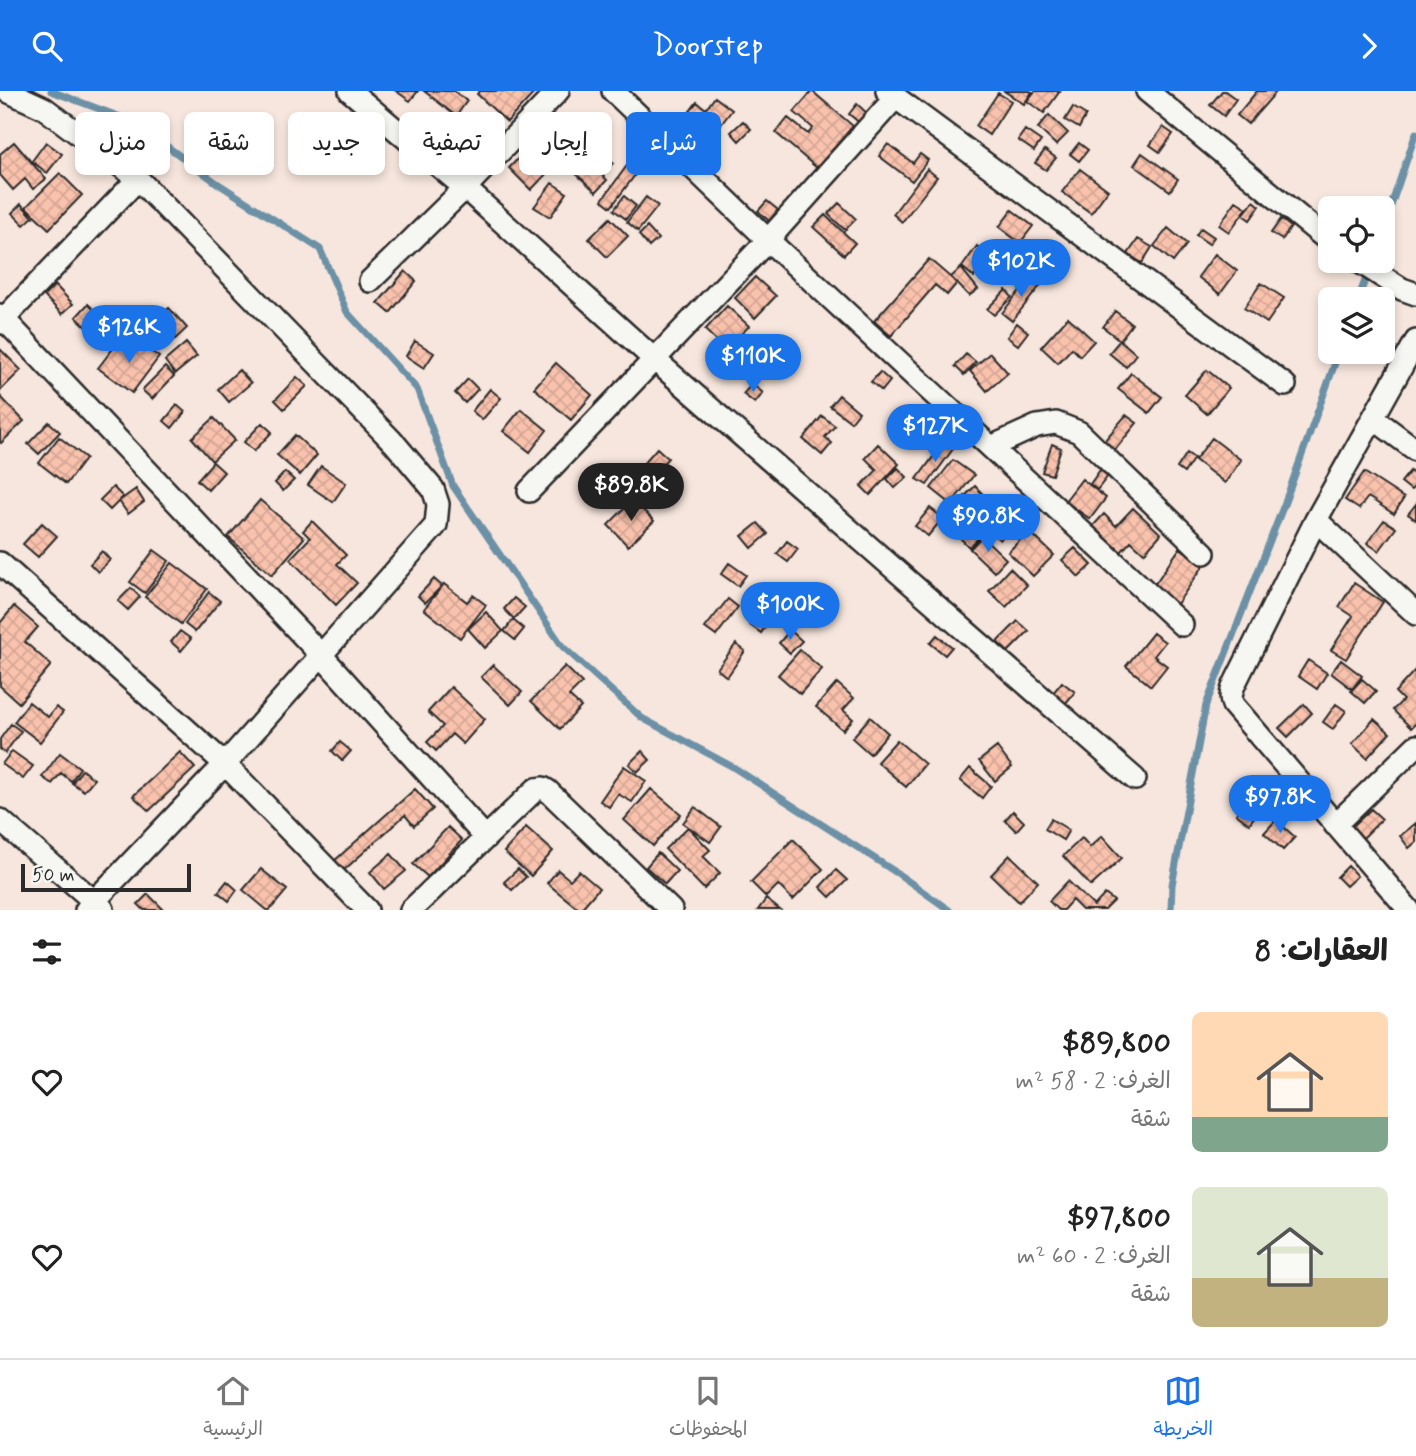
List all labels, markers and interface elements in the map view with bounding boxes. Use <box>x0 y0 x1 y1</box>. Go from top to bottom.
text: Doorstep <box>652 25 764 67</box>
icon: search <box>28 27 66 65</box>
icon: forward <box>1350 27 1388 65</box>
chip: منزل <box>75 112 170 175</box>
chip: شقة <box>184 112 274 175</box>
chip: جديد <box>288 112 385 175</box>
chip: تصفية <box>399 112 505 175</box>
chip: إيجار <box>519 112 612 175</box>
chip: شراء <box>626 112 721 175</box>
map controls <box>1318 196 1395 364</box>
button: locate <box>1318 196 1395 273</box>
pin: $102K <box>972 239 1070 299</box>
text: $102K <box>988 247 1054 277</box>
button: layers <box>1318 287 1395 364</box>
pin: $126K <box>80 306 178 365</box>
text: $126K <box>97 313 161 343</box>
pin: $110K <box>704 335 802 394</box>
text: $110K <box>721 342 785 372</box>
pin: $127K <box>886 405 984 464</box>
text: $127K <box>902 412 968 442</box>
pin: $89.8K <box>574 463 688 523</box>
text: $89.8K <box>594 471 668 501</box>
pin: $90.8K <box>931 495 1045 554</box>
text: $90.8K <box>952 502 1024 532</box>
pin: $100K <box>741 582 839 642</box>
text: $100K <box>756 590 824 620</box>
pin: $97.8K <box>1223 775 1337 835</box>
text: $97.8K <box>1245 783 1315 813</box>
scale bar <box>21 861 191 893</box>
text: 50 m <box>32 863 75 888</box>
text: العقارات: 8 <box>1254 932 1388 971</box>
icon: filters <box>28 933 66 971</box>
text: $89,800 <box>1062 1024 1171 1063</box>
icon: home <box>1248 1040 1332 1124</box>
icon: heart <box>28 1063 66 1101</box>
text: الغرف: 2 · 58 m² <box>1016 1067 1171 1097</box>
text: شقة <box>1131 1105 1171 1135</box>
text: $97,800 <box>1067 1199 1171 1238</box>
icon: home <box>1248 1215 1332 1299</box>
icon: heart <box>28 1238 66 1276</box>
text: الغرف: 2 · 60 m² <box>1017 1242 1171 1272</box>
text: شقة <box>1131 1280 1171 1310</box>
tab: الرئيسية <box>203 1372 263 1445</box>
tab: المحفوظات <box>669 1372 747 1445</box>
tab: الخريطة <box>1154 1372 1213 1445</box>

